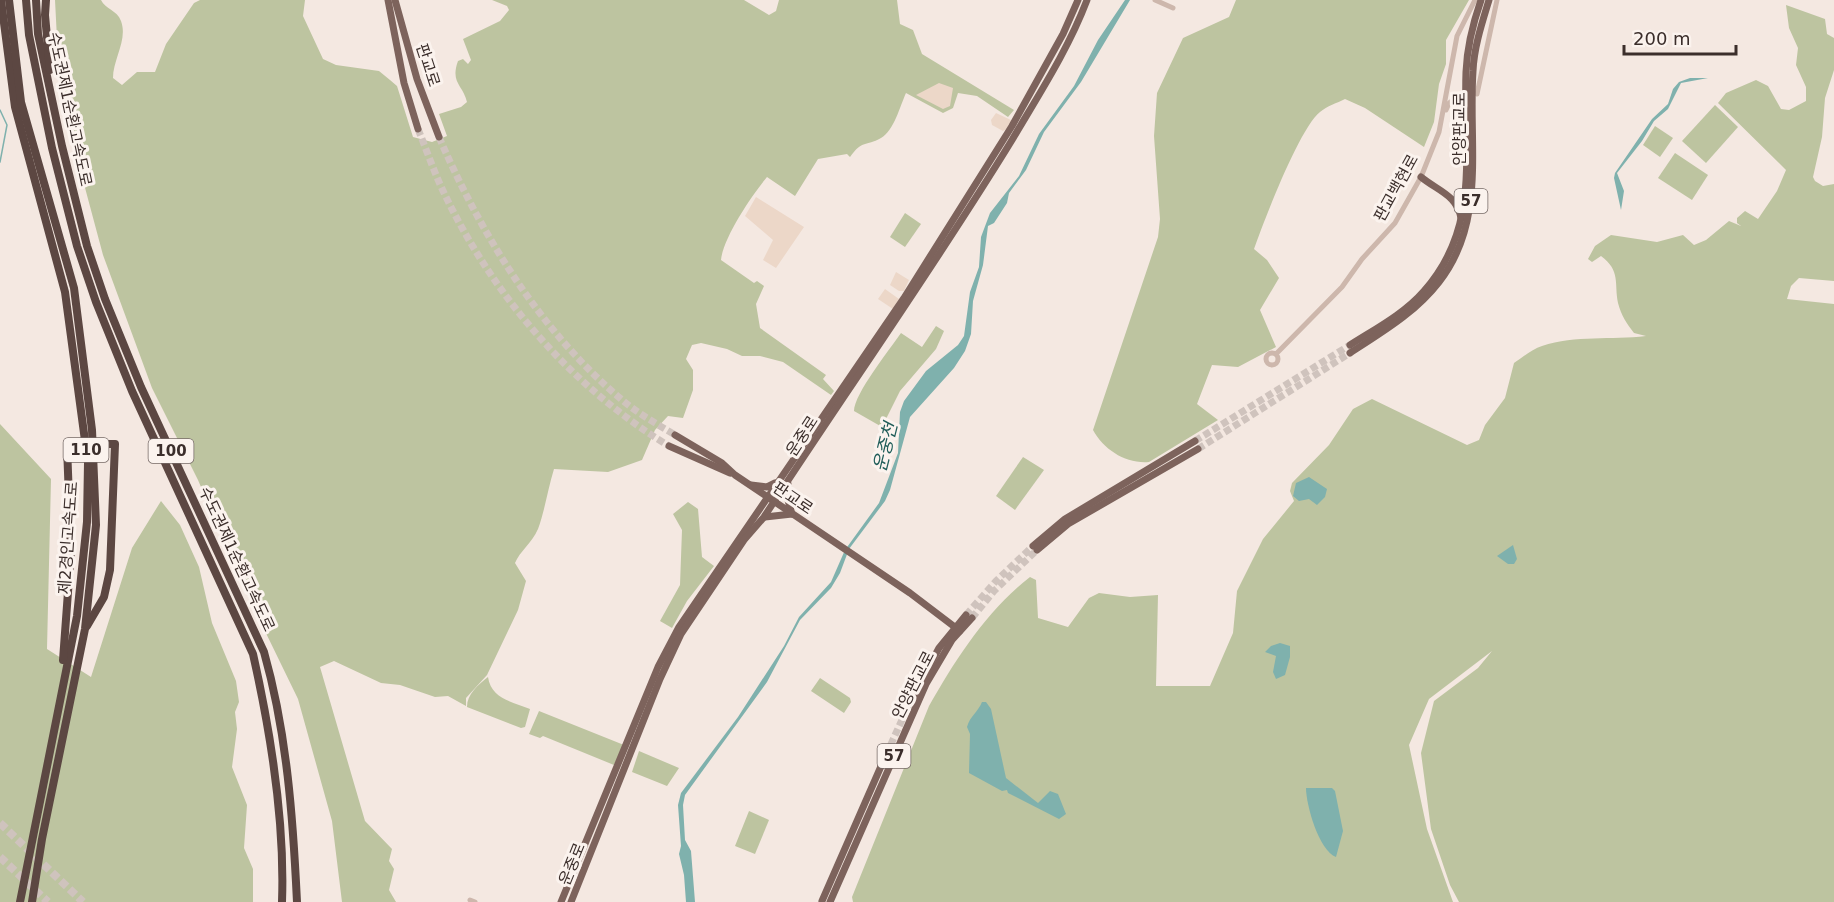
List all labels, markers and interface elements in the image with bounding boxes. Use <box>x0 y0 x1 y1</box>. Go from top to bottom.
scale bar <box>1624 18 1736 56</box>
text: 200 m <box>1633 28 1691 49</box>
street label: 수도권제1순환고속도로 <box>44 30 96 188</box>
street label: 판교로 <box>412 41 444 89</box>
street label: 안양판교로 <box>1450 92 1469 166</box>
street label: 판교백현로 <box>1370 151 1422 225</box>
road number: 57 <box>1454 189 1488 213</box>
street label: 운중로 <box>782 412 822 460</box>
water label: 운중천 <box>869 418 902 474</box>
road number: 110 <box>64 438 109 462</box>
road number: 100 <box>148 439 194 463</box>
street label: 판교로 <box>769 478 817 518</box>
street label: 제2경인고속도로 <box>55 481 81 595</box>
street label: 수도권제1순환고속도로 <box>195 484 279 635</box>
street label: 안양판교로 <box>888 648 938 722</box>
road number: 57 <box>878 744 910 768</box>
street label: 운중로 <box>555 840 589 888</box>

